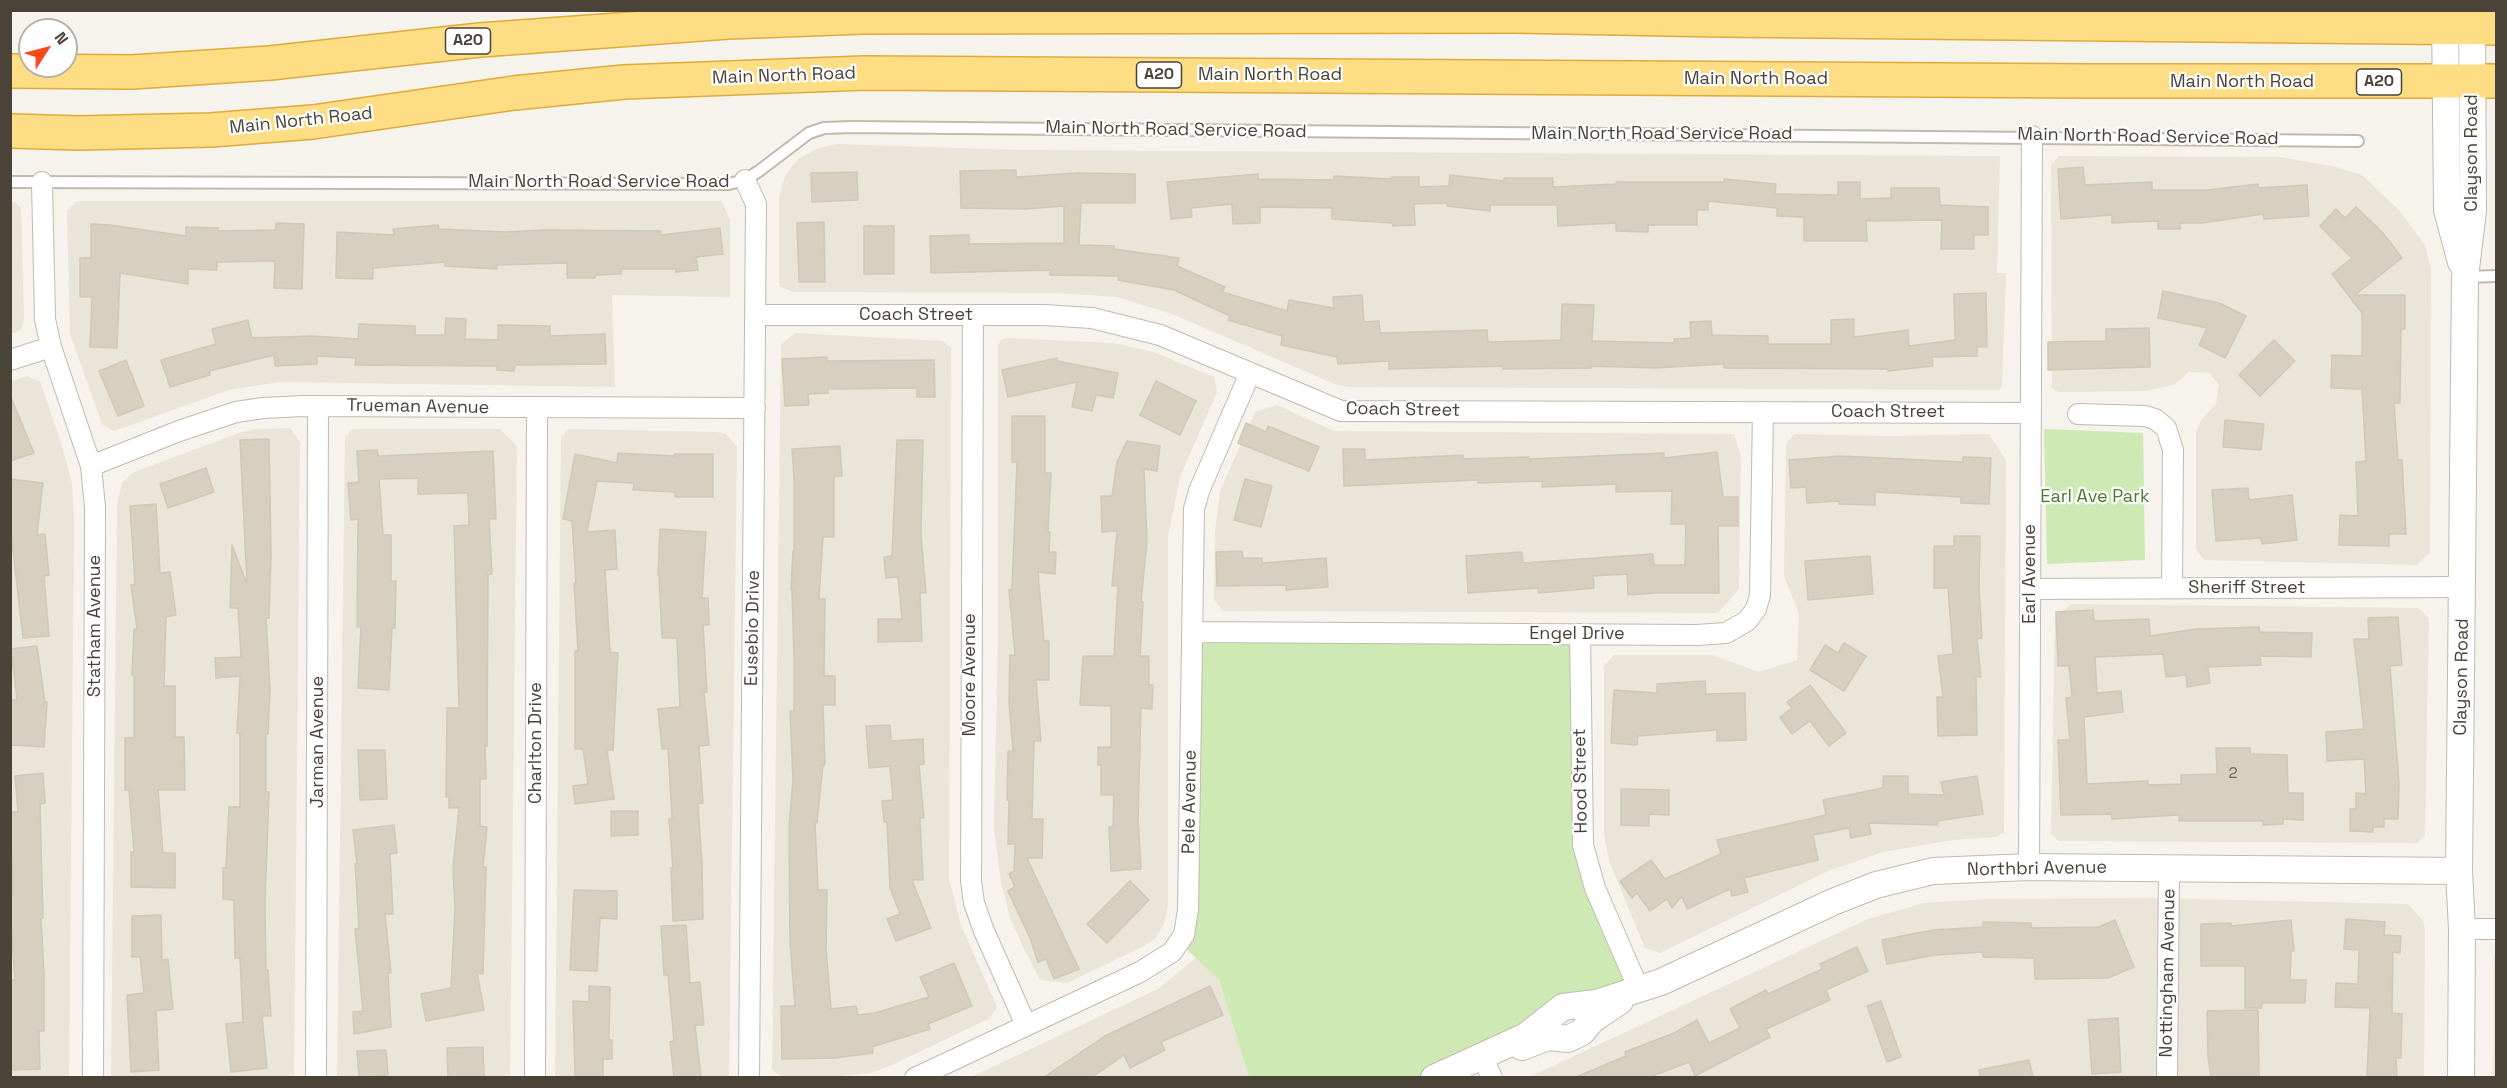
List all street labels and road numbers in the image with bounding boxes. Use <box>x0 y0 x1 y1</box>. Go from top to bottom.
road number: A20 <box>446 28 490 54</box>
road number: A20 <box>1136 62 1182 88</box>
street label: Main North Road <box>712 63 856 89</box>
street label: Main North Road <box>1198 64 1342 86</box>
street label: Main North Road <box>1684 68 1828 90</box>
road number: A20 <box>2356 69 2402 95</box>
street label: Main North Road <box>2170 71 2314 93</box>
street label: Clayson Road <box>2461 94 2483 212</box>
street label: Main North Road <box>228 103 374 139</box>
street label: Main North Road Service Road <box>1045 117 1307 143</box>
street label: Main North Road Service Road <box>1531 123 1793 145</box>
street label: Main North Road Service Road <box>2017 124 2279 150</box>
street label: Main North Road Service Road <box>468 171 730 193</box>
street label: Coach Street <box>859 304 973 326</box>
street label: Trueman Avenue <box>346 395 490 419</box>
street label: Coach Street <box>1346 398 1460 422</box>
street label: Coach Street <box>1831 401 1945 423</box>
street label: Earl Avenue <box>2019 524 2041 624</box>
street label: Statham Avenue <box>84 555 106 697</box>
street label: Eusebio Drive <box>741 570 765 686</box>
street label: Sheriff Street <box>2188 577 2306 599</box>
street label: Moore Avenue <box>959 613 981 737</box>
street label: Clayson Road <box>2450 618 2474 736</box>
street label: Engel Drive <box>1529 623 1625 645</box>
street label: Jarman Avenue <box>307 676 329 808</box>
street label: Charlton Drive <box>525 682 547 804</box>
street label: Hood Street <box>1569 728 1593 834</box>
street label: Pele Avenue <box>1178 750 1202 854</box>
street label: Northbri Avenue <box>1967 857 2107 881</box>
street label: Nottingham Avenue <box>2156 888 2180 1058</box>

